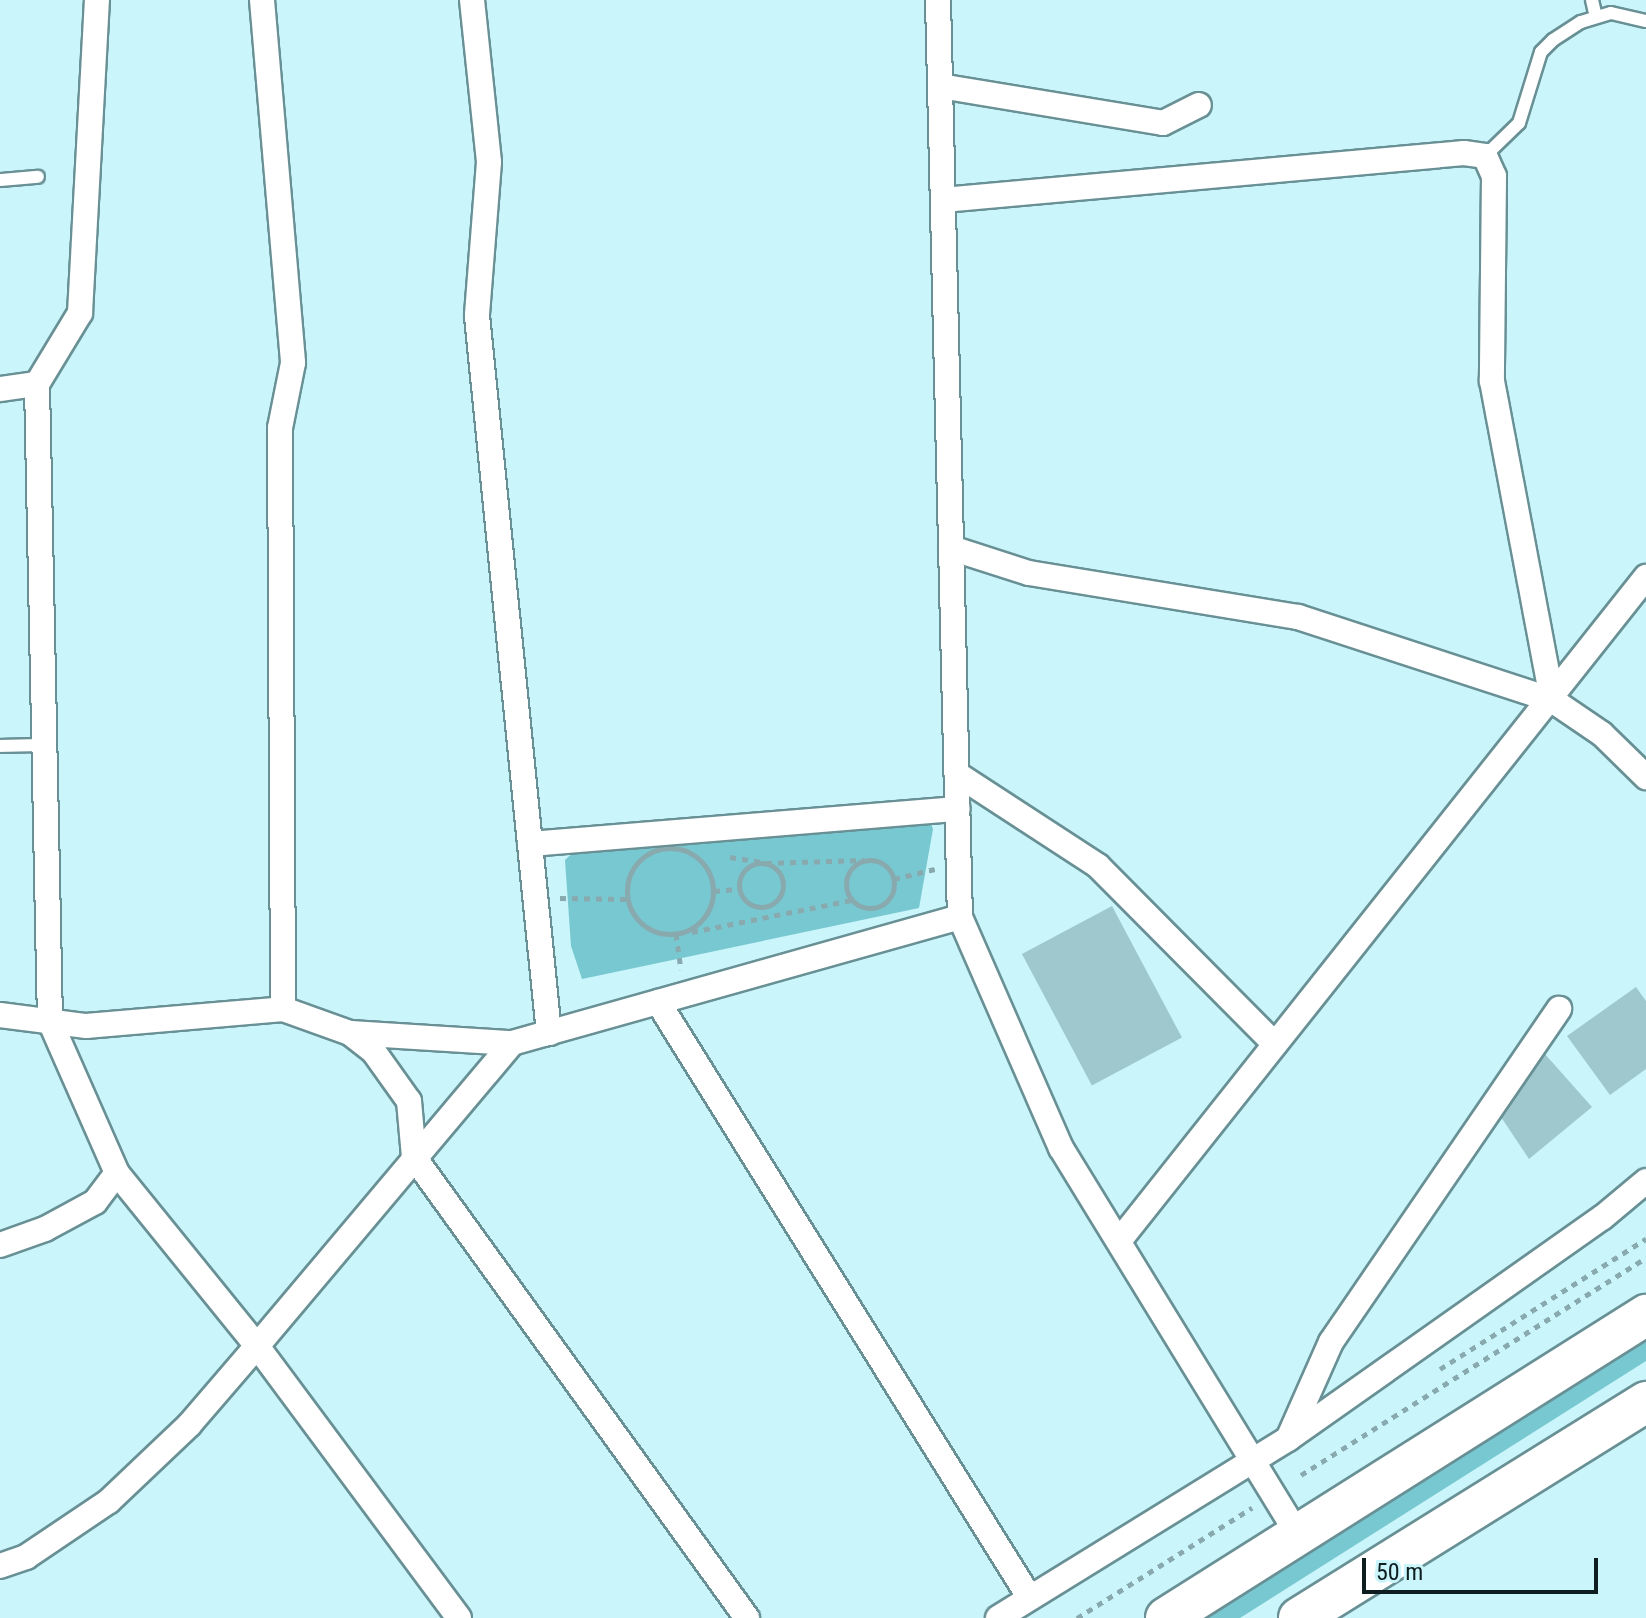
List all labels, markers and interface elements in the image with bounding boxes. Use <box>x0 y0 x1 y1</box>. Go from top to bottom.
scale bar <box>1366 1542 1602 1592</box>
text: 50 m <box>1376 1558 1423 1586</box>

